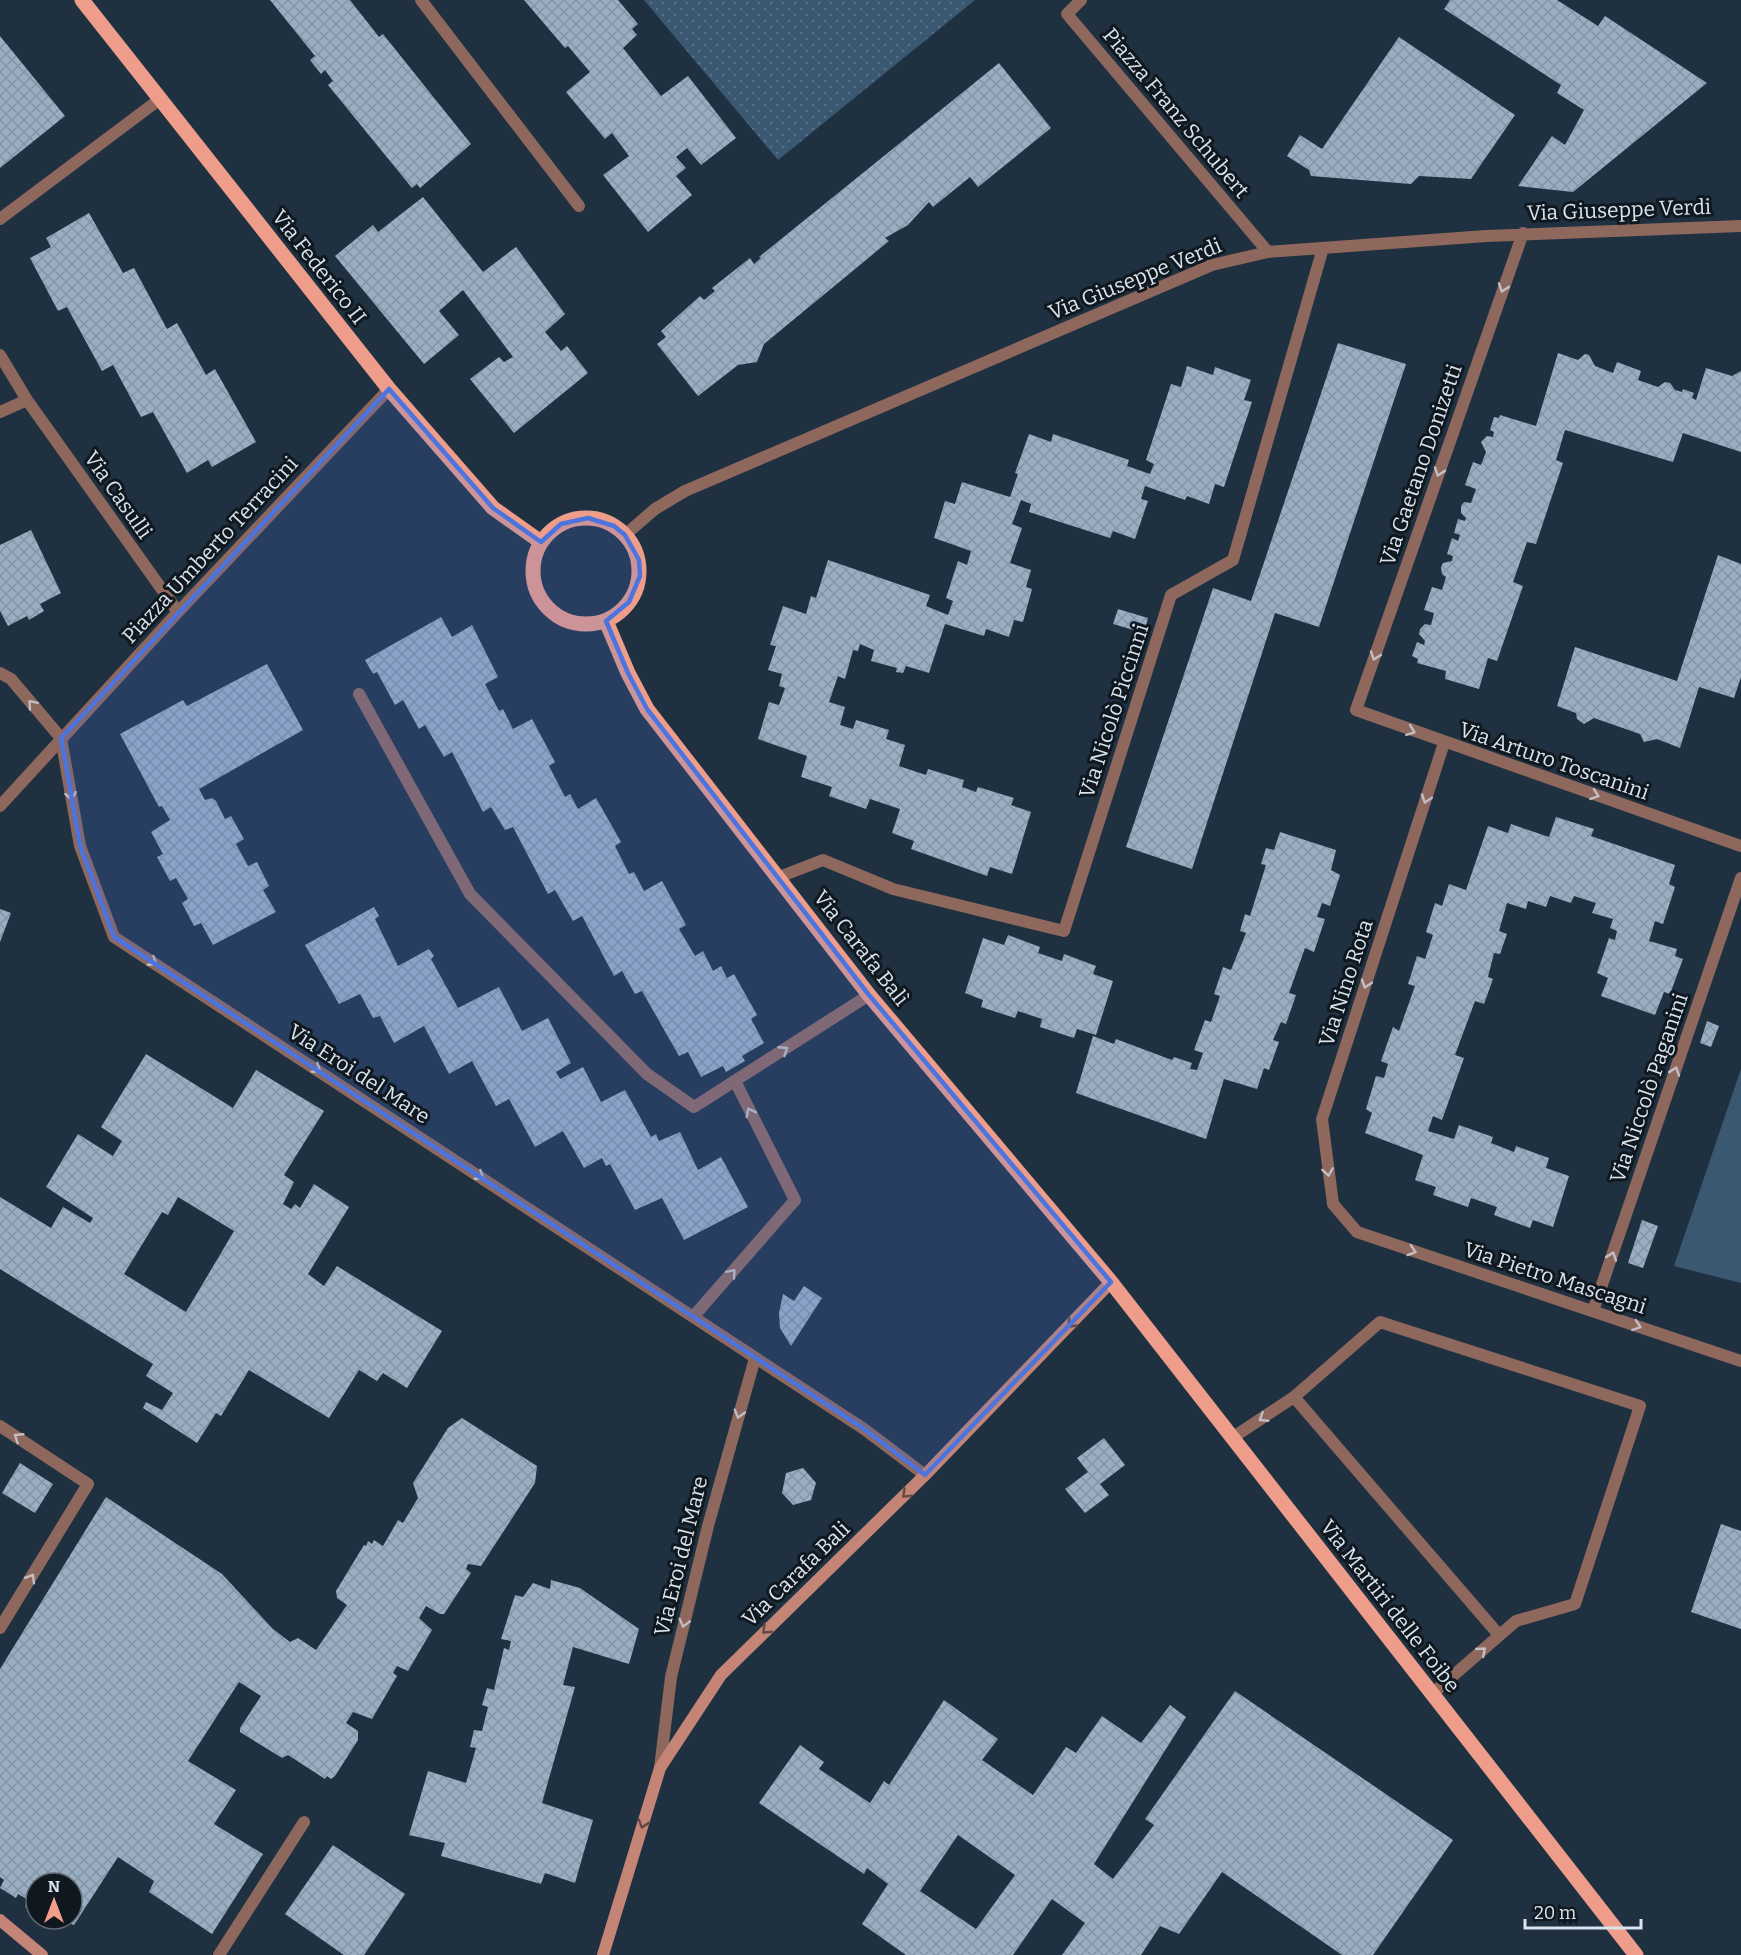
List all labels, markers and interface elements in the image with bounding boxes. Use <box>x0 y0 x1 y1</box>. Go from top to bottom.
street label: Piazza Franz Schubert <box>1097 23 1255 204</box>
street label: Via Giuseppe Verdi <box>1526 194 1712 226</box>
street label: Via Federico II <box>266 205 372 329</box>
street label: Via Giuseppe Verdi <box>1045 232 1225 326</box>
one-way arrow <box>1498 282 1511 293</box>
street label: Via Gaetano Donizetti <box>1374 361 1468 569</box>
street label: Via Casulli <box>78 446 158 544</box>
street label: Piazza Umberto Terracini <box>117 451 303 649</box>
one-way arrow <box>1433 467 1446 477</box>
street label: Via Nicolò Piccinni <box>1074 621 1154 801</box>
one-way arrow <box>1369 651 1382 661</box>
one-way arrow <box>28 700 39 711</box>
street label: Via Arturo Toscanini <box>1456 716 1652 806</box>
one-way arrow <box>1405 723 1415 736</box>
one-way arrow <box>1589 788 1599 801</box>
one-way arrow <box>64 790 77 800</box>
one-way arrow <box>1421 793 1434 804</box>
street label: Via Carafa Balì <box>808 885 914 1011</box>
street label: Via Nino Rota <box>1313 916 1379 1050</box>
one-way arrow <box>147 955 157 967</box>
one-way arrow <box>1361 978 1373 989</box>
street label: Via Niccolò Paganini <box>1604 990 1694 1186</box>
street label: Via Eroi del Mare <box>283 1019 435 1129</box>
one-way arrow <box>778 1045 788 1057</box>
one-way arrow <box>310 1062 321 1073</box>
one-way arrow <box>1668 1066 1680 1077</box>
one-way arrow <box>746 1107 757 1118</box>
one-way arrow <box>1321 1168 1333 1177</box>
one-way arrow <box>473 1169 484 1180</box>
street label: Via Pietro Mascagni <box>1460 1236 1650 1320</box>
one-way arrow <box>1406 1243 1417 1256</box>
one-way arrow <box>1605 1251 1617 1262</box>
one-way arrow <box>725 1269 736 1279</box>
one-way arrow <box>1067 1318 1078 1328</box>
one-way arrow <box>1631 1318 1642 1331</box>
one-way arrow <box>734 1408 746 1419</box>
one-way arrow <box>1259 1410 1269 1422</box>
one-way arrow <box>14 1433 24 1445</box>
street label: Via Eroi del Mare <box>649 1473 713 1639</box>
one-way arrow <box>902 1487 913 1498</box>
street label: Via Martiri delle Foibe <box>1314 1514 1466 1698</box>
street label: Via Carafa Bali <box>737 1516 855 1632</box>
one-way arrow <box>23 1574 35 1584</box>
one-way arrow <box>678 1618 691 1628</box>
one-way arrow <box>763 1623 774 1634</box>
one-way arrow <box>1475 1647 1486 1658</box>
one-way arrow <box>638 1818 650 1829</box>
north arrow <box>24 1871 84 1931</box>
text: N <box>48 1877 60 1896</box>
scale bar <box>1525 1892 1640 1930</box>
text: 20 m <box>1534 1902 1576 1924</box>

